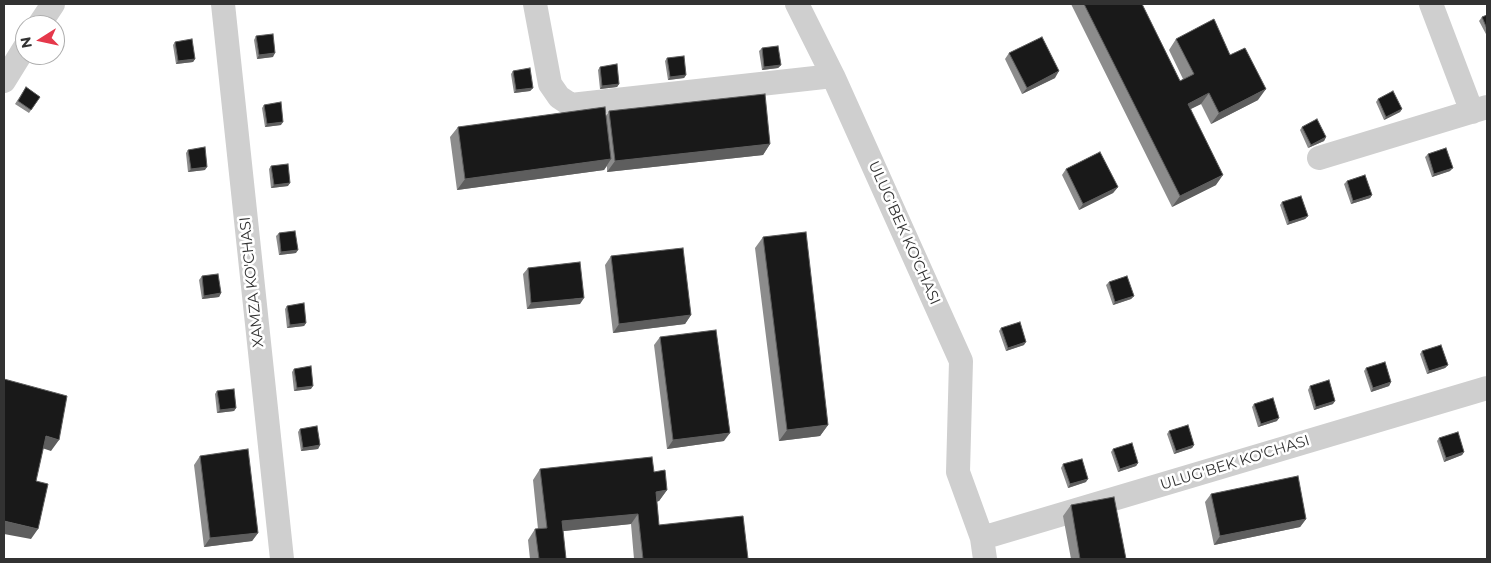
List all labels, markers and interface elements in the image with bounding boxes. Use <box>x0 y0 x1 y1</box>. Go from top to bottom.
north arrow <box>15 15 65 65</box>
text: N <box>16 35 36 50</box>
street label: ULUG'BEK KO'CHASI <box>864 158 944 308</box>
street label: XAMZA KO'CHASI <box>236 216 268 348</box>
street label: ULUG'BEK KO'CHASI <box>1158 432 1312 494</box>

